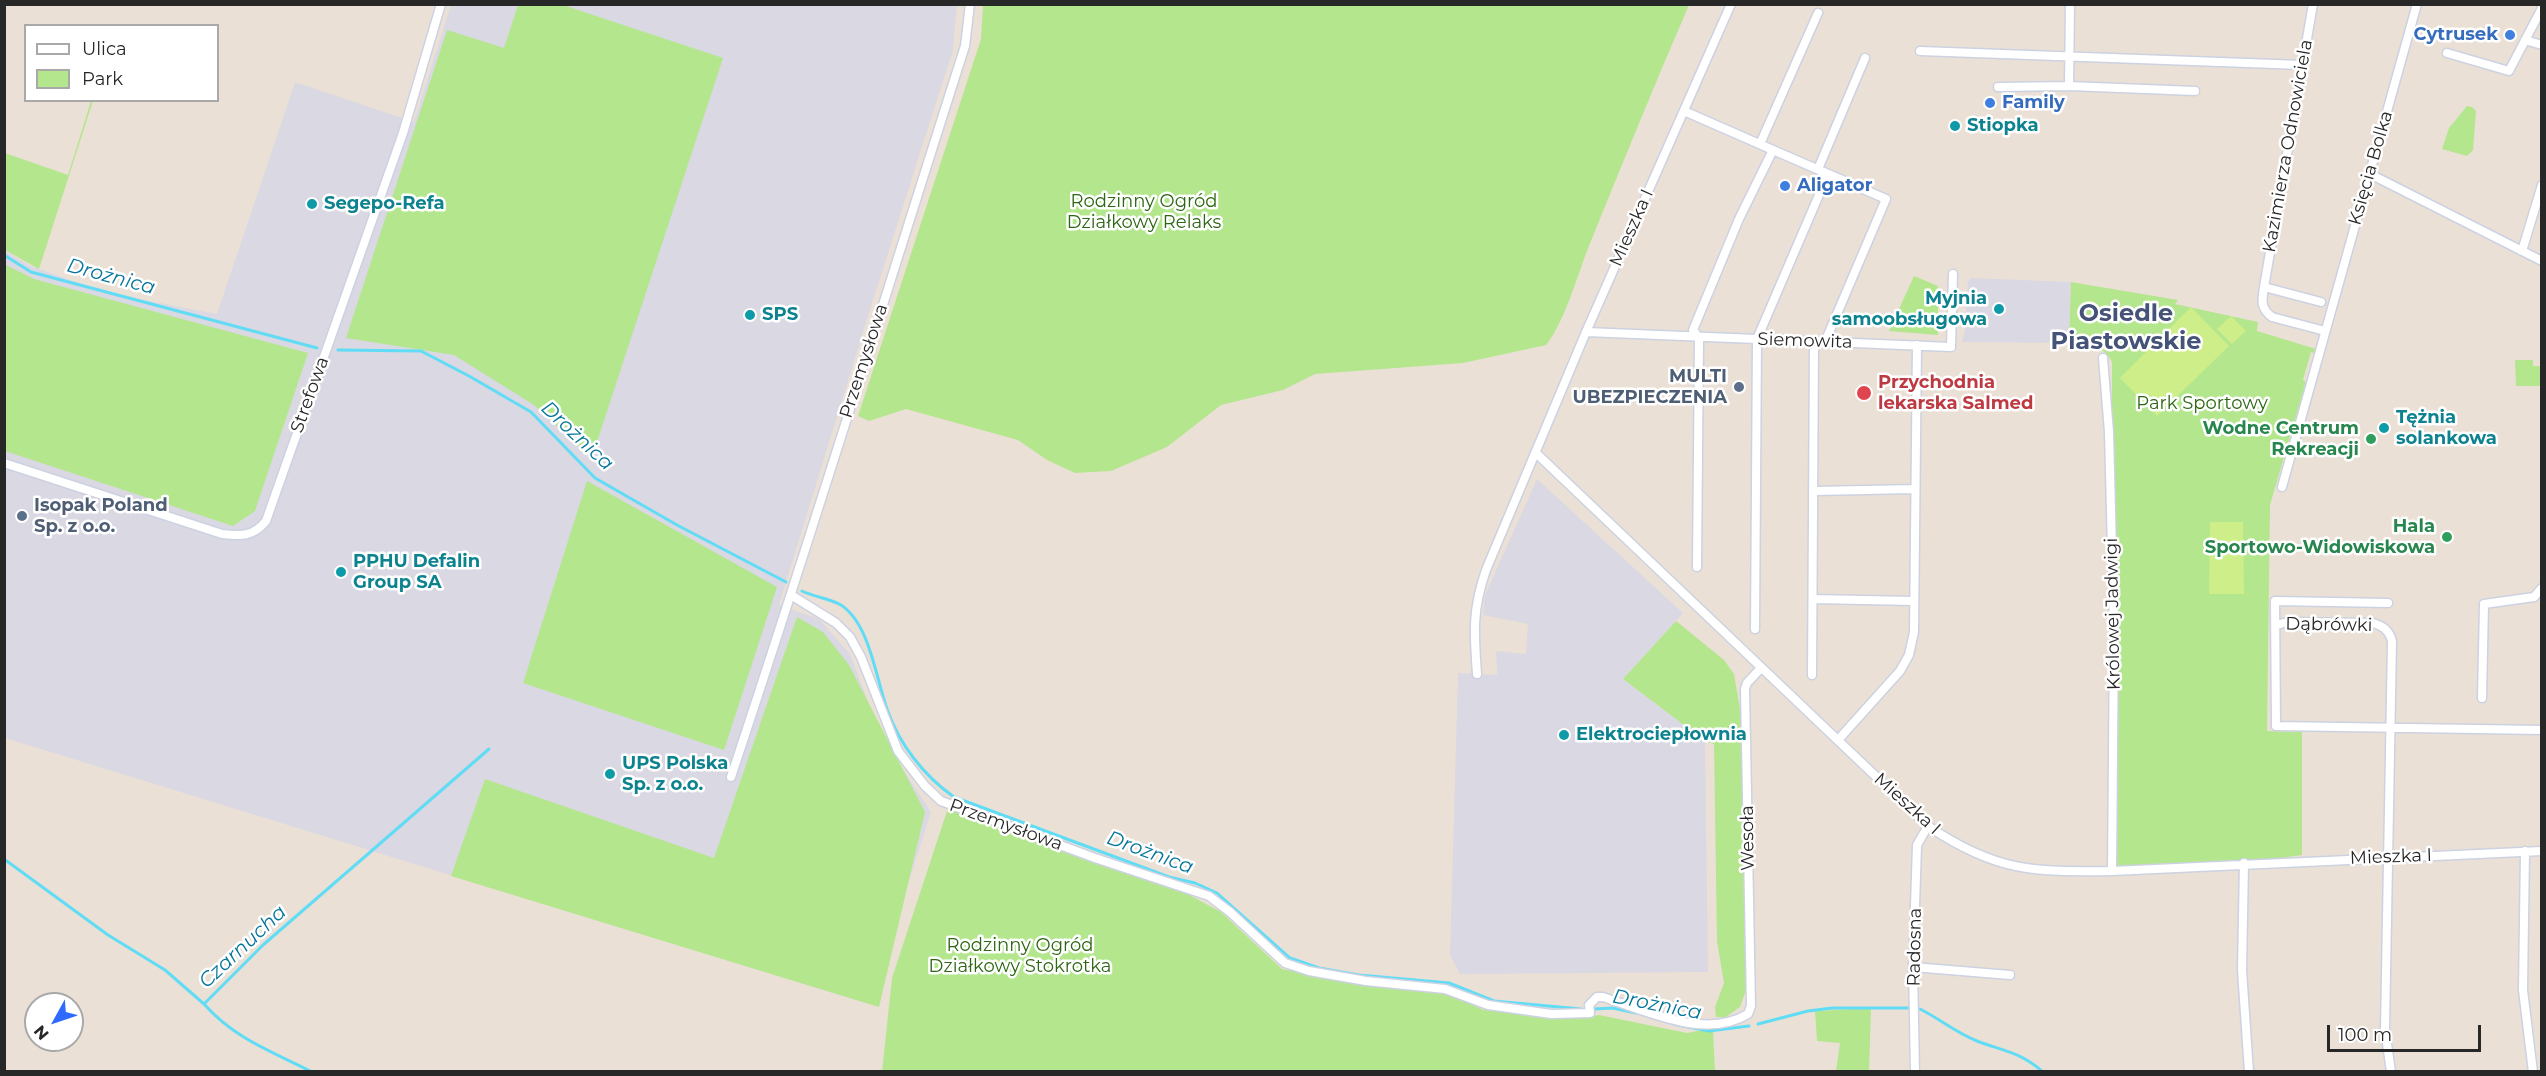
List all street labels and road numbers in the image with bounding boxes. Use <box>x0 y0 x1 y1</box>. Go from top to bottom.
street label: Kazimierza Odnowiciela <box>2259 38 2317 254</box>
street label: Księcia Bolka <box>2344 108 2398 228</box>
street label: Mieszka I <box>1605 186 1659 270</box>
street label: Przemysłowa <box>835 301 893 421</box>
street label: Siemowita <box>1757 329 1853 353</box>
street label: Strefowa <box>286 354 334 436</box>
street label: Królowej Jadwigi <box>2101 538 2125 690</box>
street label: Dąbrówki <box>2285 613 2373 637</box>
street label: Mieszka I <box>1869 768 1945 840</box>
street label: Przemysłowa <box>946 795 1066 855</box>
street label: Wesoła <box>1737 805 1759 871</box>
street label: Mieszka I <box>2350 845 2432 869</box>
street label: Radosna <box>1904 908 1926 986</box>

